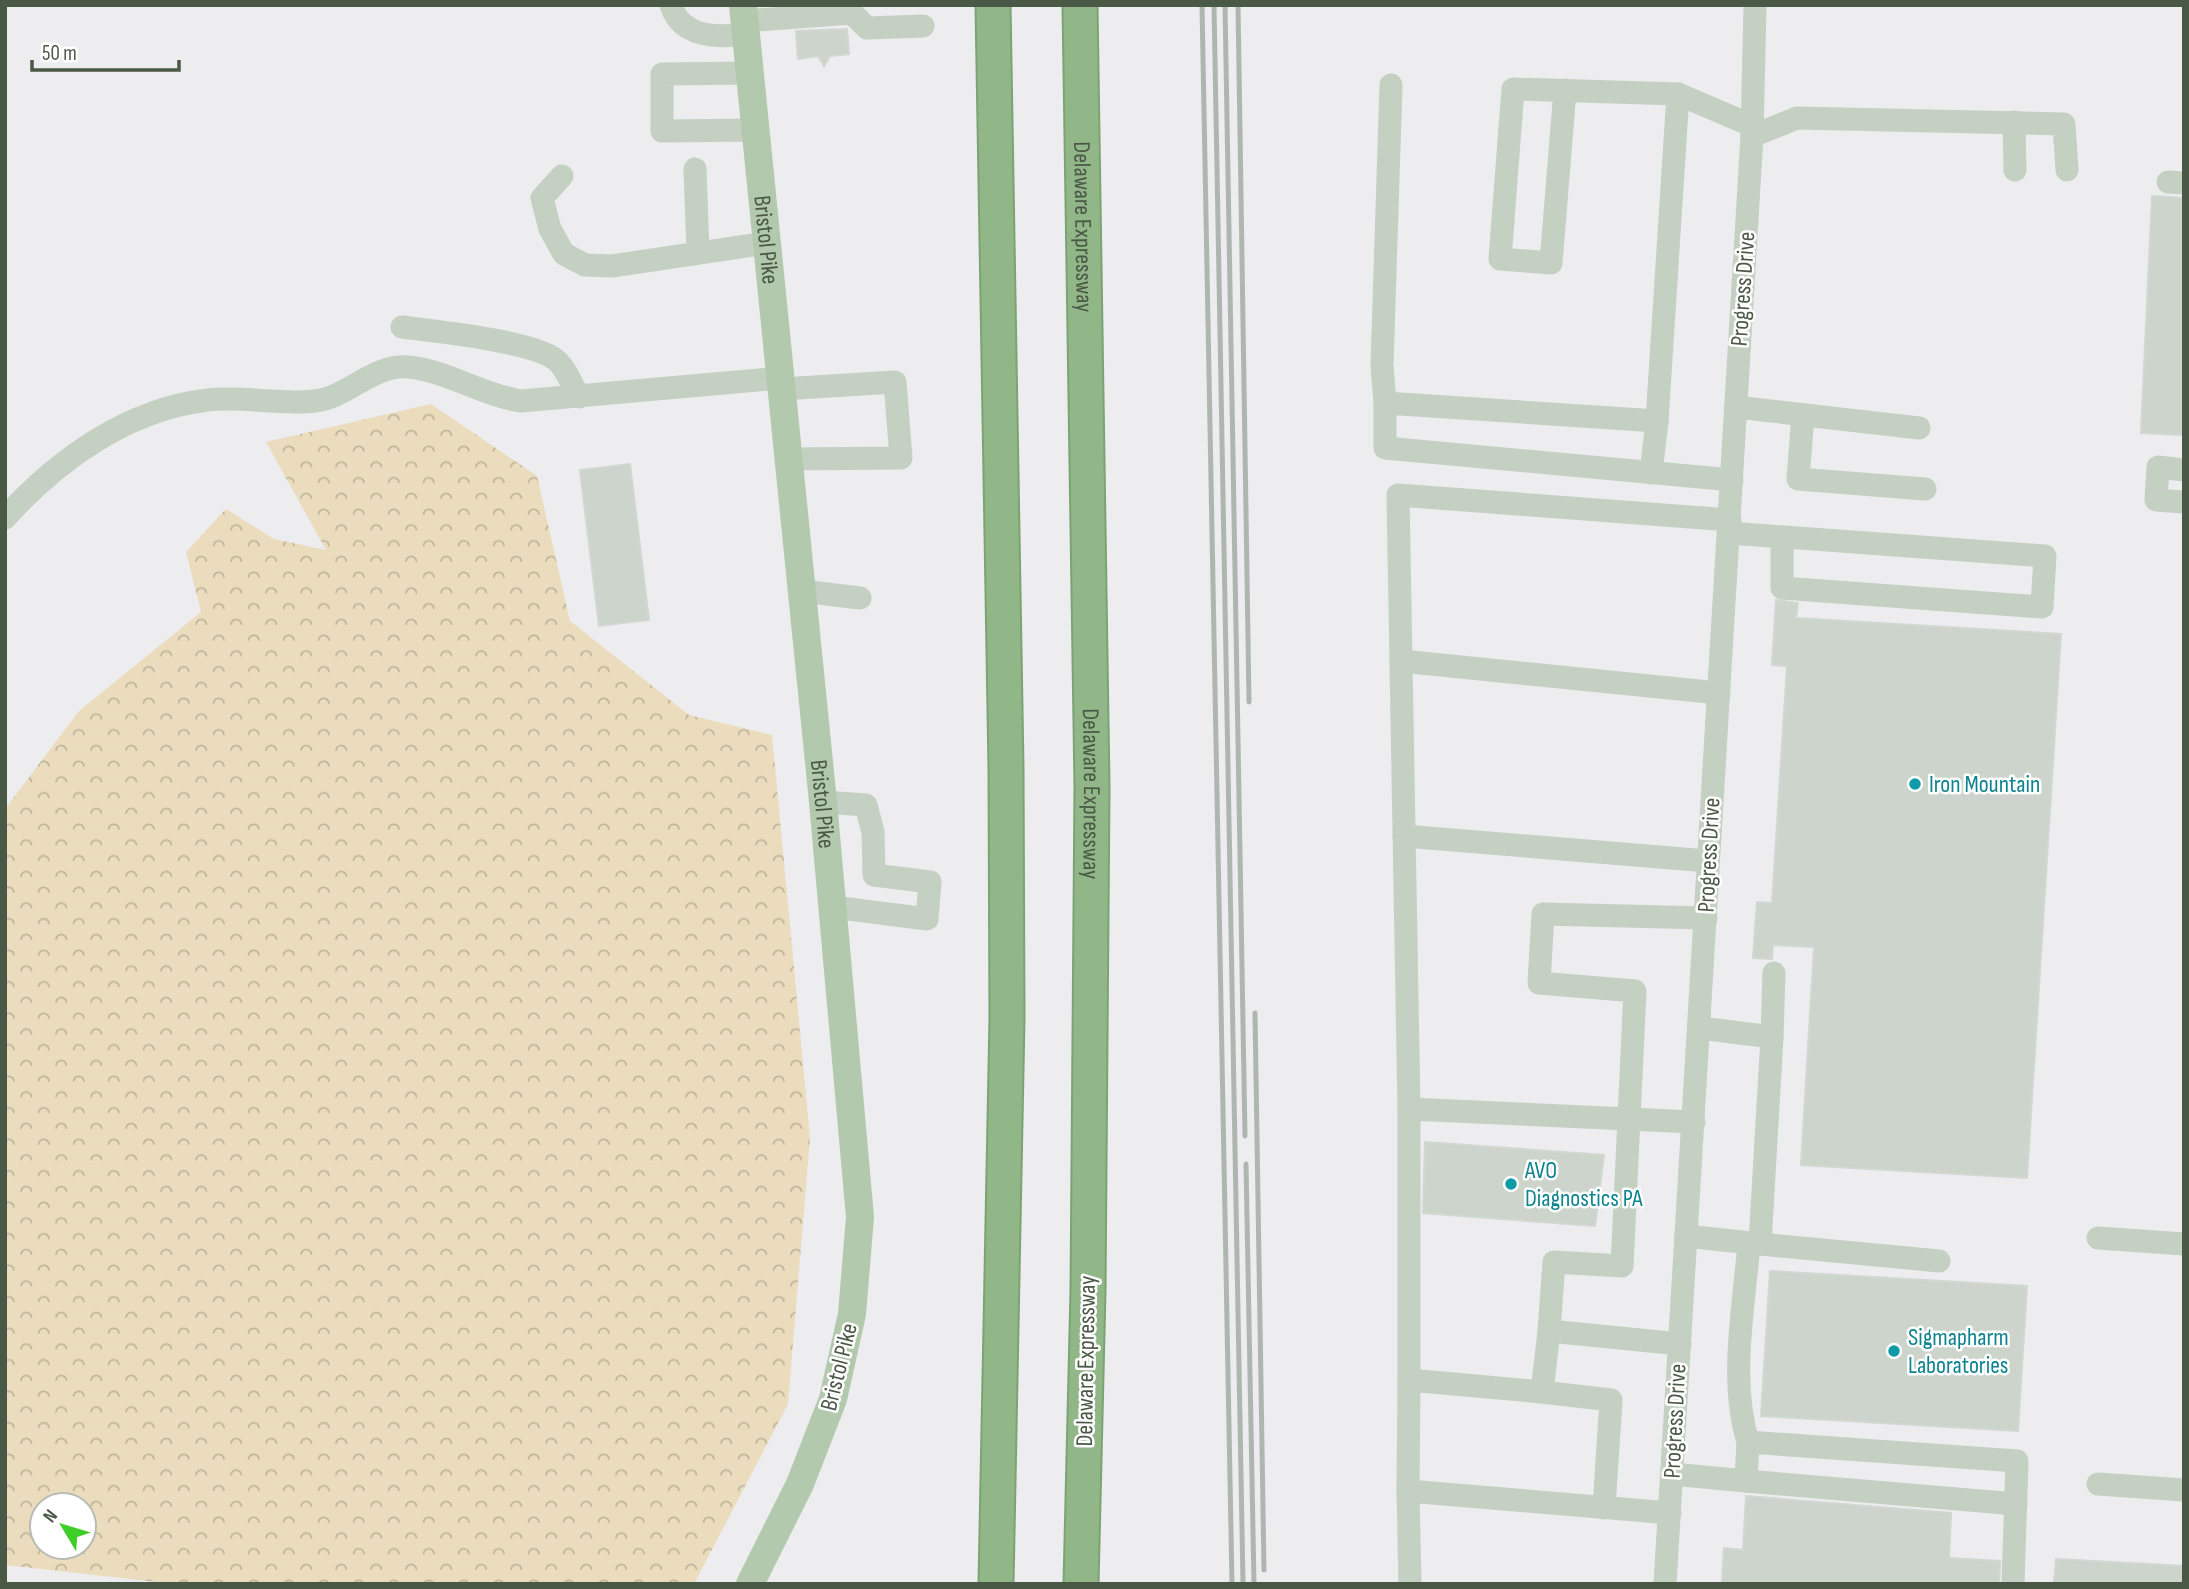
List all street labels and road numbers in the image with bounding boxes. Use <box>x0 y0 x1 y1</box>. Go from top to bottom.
street label: Delaware Expressway <box>1068 141 1099 313</box>
street label: Bristol Pike <box>748 194 785 286</box>
street label: Progress Drive <box>1725 231 1761 347</box>
street label: Delaware Expressway <box>1076 708 1107 880</box>
street label: Bristol Pike <box>804 758 842 850</box>
street label: Progress Drive <box>1692 797 1726 913</box>
street label: Delaware Expressway <box>1070 1275 1102 1447</box>
street label: Bristol Pike <box>814 1320 864 1414</box>
street label: Progress Drive <box>1658 1363 1692 1479</box>

